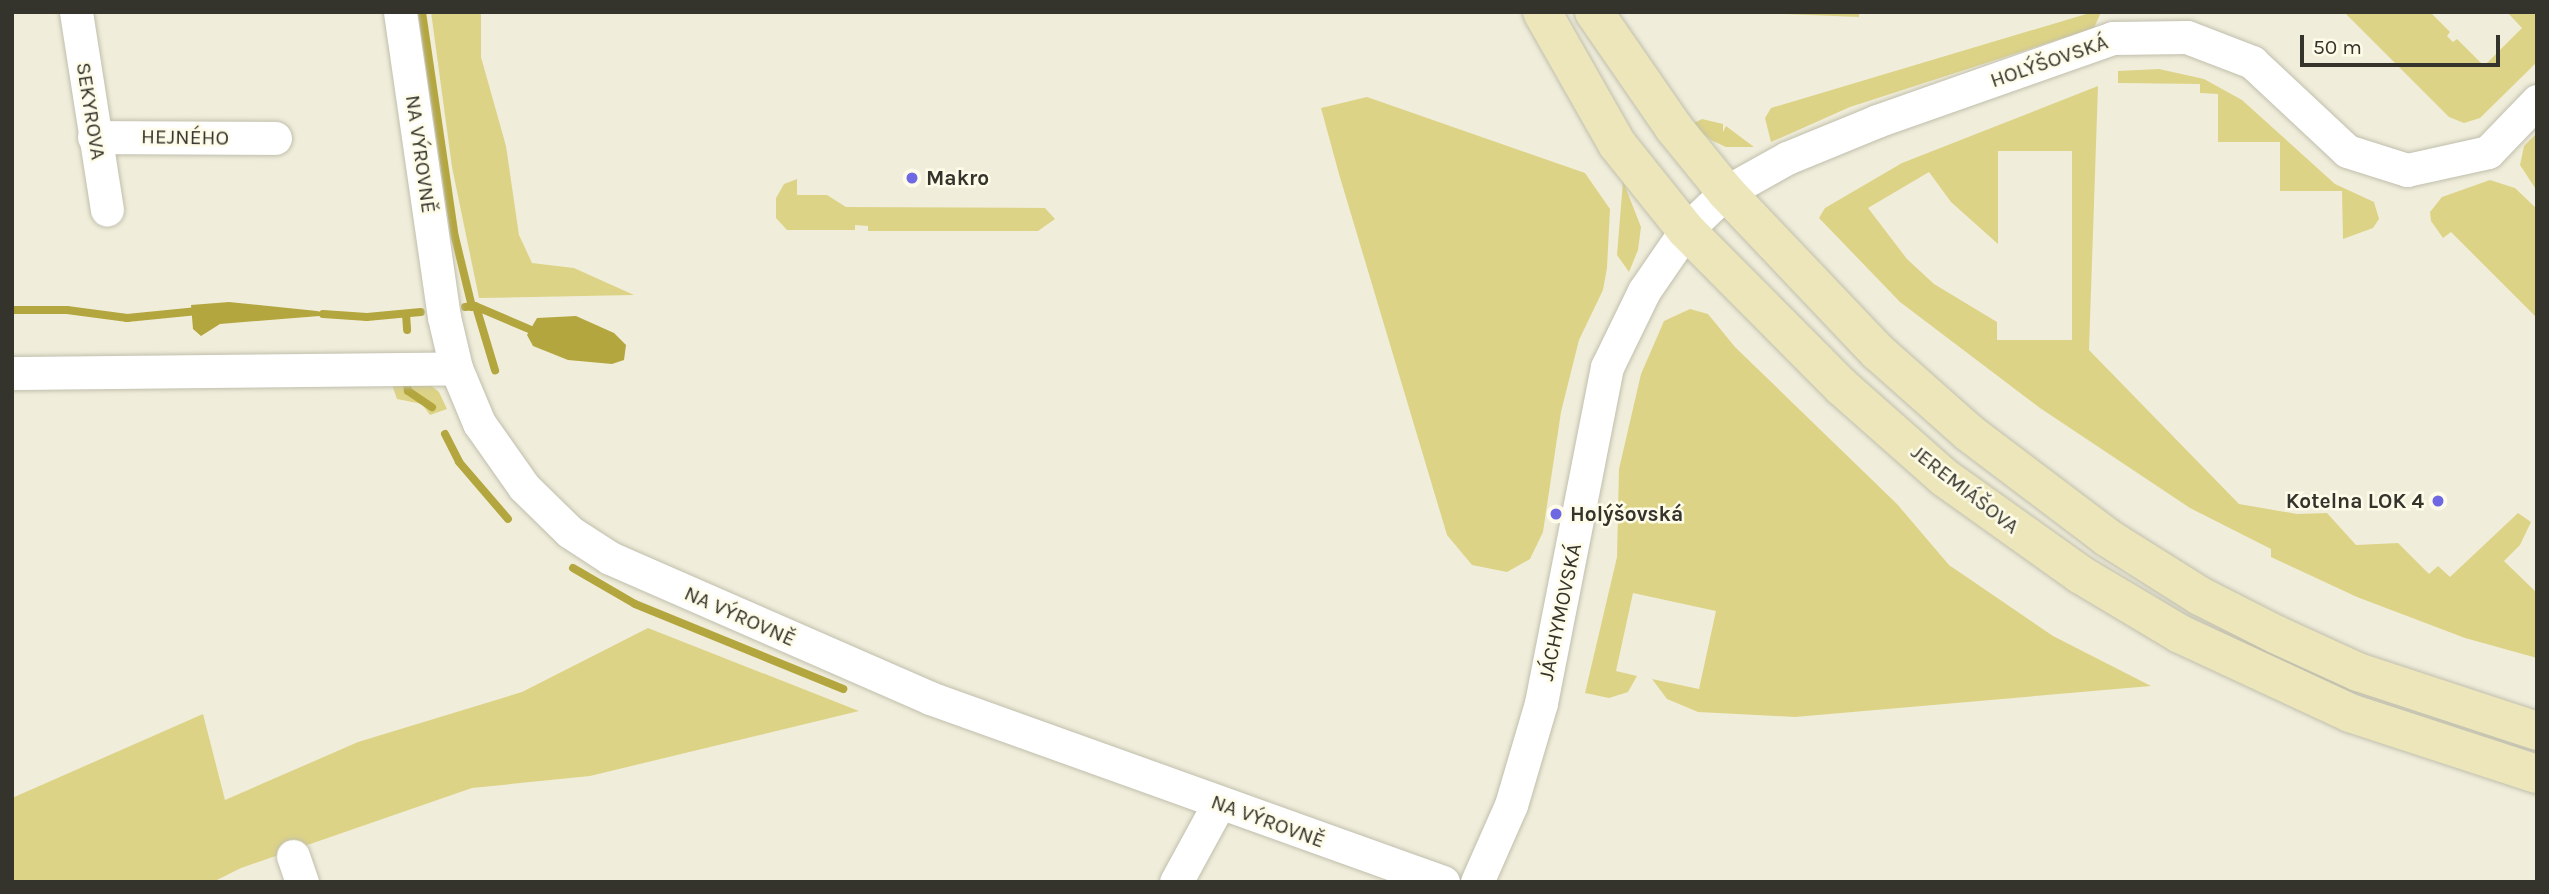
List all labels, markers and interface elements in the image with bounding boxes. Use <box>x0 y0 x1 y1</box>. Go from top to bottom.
scale bar <box>2304 21 2504 65</box>
street label: HOLÝŠOVSKÁ <box>1987 29 2111 93</box>
text: 50 m <box>2313 35 2362 59</box>
street label: SEKYROVA <box>71 61 111 161</box>
street label: NA VÝROVNĚ <box>400 93 442 215</box>
street label: HEJNÉHO <box>141 124 229 150</box>
place label: Makro <box>926 165 989 191</box>
marker: Makro <box>904 170 920 186</box>
street label: JEREMIÁŠOVA <box>1906 439 2024 539</box>
place label: Kotelna LOK 4 <box>2286 488 2424 514</box>
marker: Kotelna LOK 4 <box>2430 493 2446 509</box>
place label: Holýšovská <box>1570 501 1683 527</box>
marker: Holýšovská <box>1548 506 1564 522</box>
street label: JÁCHYMOVSKÁ <box>1533 541 1587 683</box>
street label: NA VÝROVNĚ <box>681 580 799 652</box>
street label: NA VÝROVNĚ <box>1208 789 1328 853</box>

